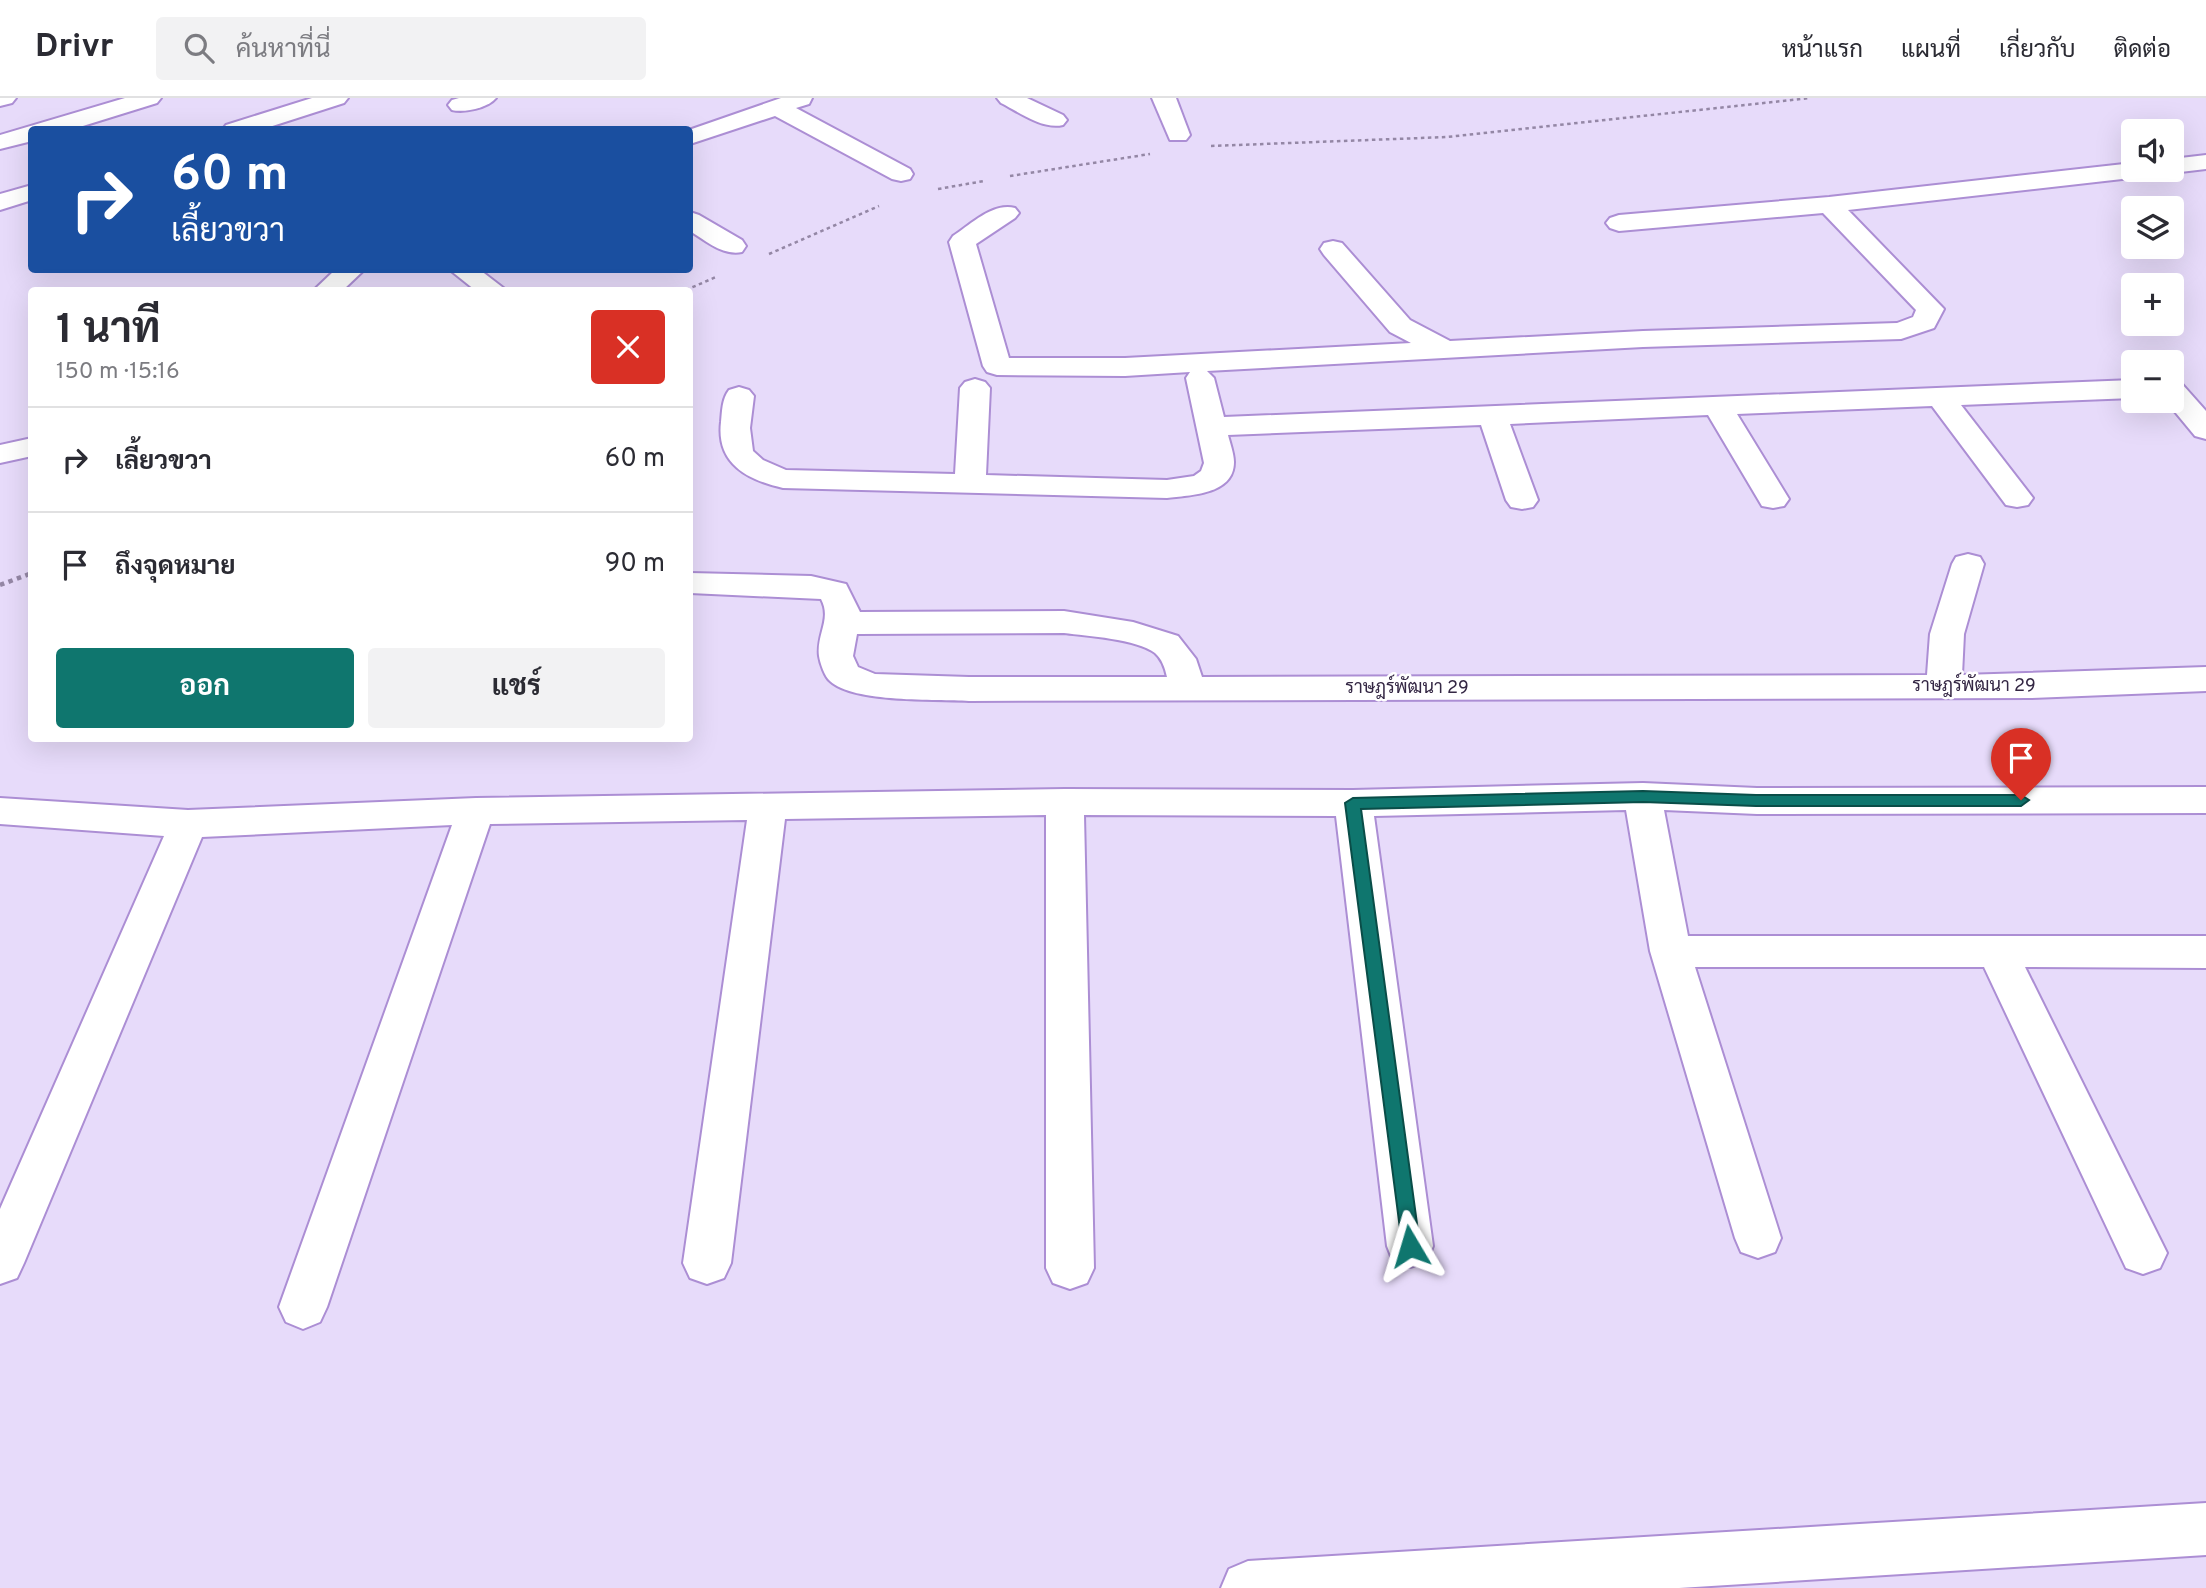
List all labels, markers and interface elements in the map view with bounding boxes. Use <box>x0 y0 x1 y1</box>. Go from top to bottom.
search box <box>156 17 646 80</box>
text: Drivr <box>35 27 114 69</box>
icon: search <box>180 29 218 67</box>
text: ค้นหาที่นี่ <box>236 34 331 67</box>
text: หน้าแรก <box>1782 36 1863 66</box>
text: แผนที่ <box>1901 36 1961 66</box>
text: เกี่ยวกับ <box>1999 36 2076 66</box>
text: ติดต่อ <box>2114 36 2171 66</box>
map controls <box>2121 119 2184 413</box>
button: sound <box>2121 119 2184 182</box>
text: 60 m <box>171 146 289 208</box>
icon: right <box>56 154 147 245</box>
button: layers <box>2121 196 2184 259</box>
text: เลี้ยวขวา <box>171 213 285 253</box>
button: + <box>2121 273 2184 336</box>
text: 1 นาที <box>56 305 161 358</box>
button: close <box>591 310 665 384</box>
button: − <box>2121 350 2184 413</box>
text: 150 m · 15:16 <box>56 358 180 387</box>
icon: right <box>56 441 94 479</box>
text: 60 m <box>605 443 665 476</box>
text: เลี้ยวขวา <box>115 446 212 479</box>
icon: arrive <box>56 546 94 584</box>
text: 90 m <box>605 548 665 581</box>
text: ถึงจุดหมาย <box>115 551 236 584</box>
button: ออก <box>56 648 354 728</box>
button: แชร์ <box>368 648 665 728</box>
street label: ราษฎร์พัฒนา 29 <box>1912 672 2036 698</box>
street label: ราษฎร์พัฒนา 29 <box>1345 674 1469 700</box>
pin <box>1991 728 2051 800</box>
icon: arrive <box>2002 739 2040 777</box>
position arrow <box>1373 1209 1447 1283</box>

